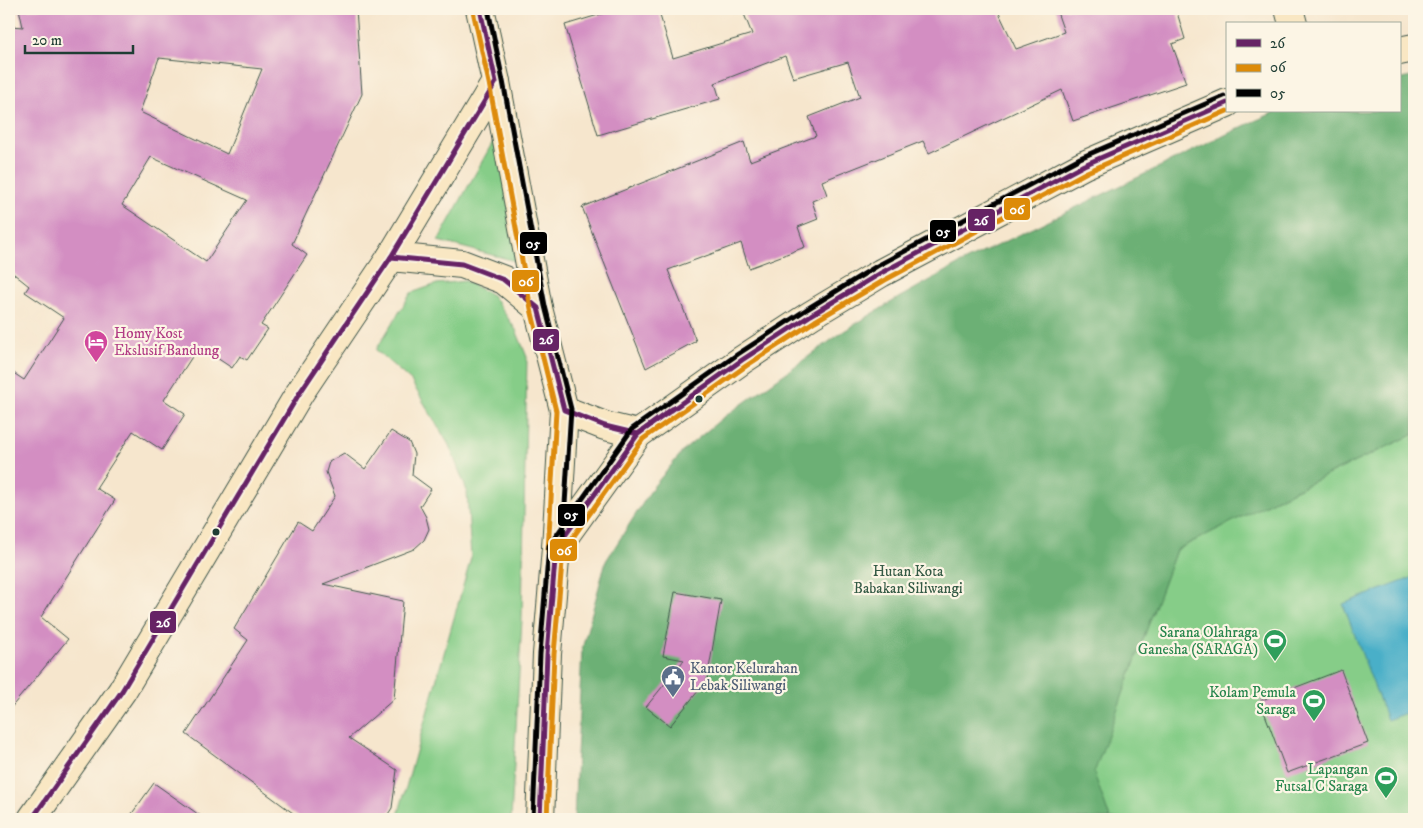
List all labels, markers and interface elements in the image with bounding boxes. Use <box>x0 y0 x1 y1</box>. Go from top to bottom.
scale bar <box>25 22 132 54</box>
legend <box>1226 22 1400 112</box>
text: 20 m <box>32 31 62 50</box>
text: 26 <box>1270 34 1286 53</box>
text: 06 <box>1270 58 1287 77</box>
text: 05 <box>1270 84 1286 103</box>
line badge: 06 <box>1003 197 1031 221</box>
text: 06 <box>1010 201 1025 219</box>
line badge: 26 <box>967 208 996 232</box>
text: 26 <box>974 212 989 230</box>
line badge: 05 <box>929 219 957 243</box>
text: 05 <box>936 223 950 241</box>
line badge: 05 <box>519 231 548 255</box>
text: 05 <box>526 235 540 253</box>
line badge: 06 <box>511 269 540 293</box>
text: 06 <box>519 273 534 291</box>
place label: Homy Kost Ekslusif Bandung <box>114 324 220 360</box>
line badge: 26 <box>532 328 560 352</box>
hotel icon: Homy Kost Ekslusif Bandung <box>83 329 109 363</box>
text: 26 <box>539 331 554 349</box>
unlabelled marker <box>694 394 704 404</box>
line badge: 05 <box>557 503 586 527</box>
text: 05 <box>564 506 578 524</box>
unlabelled marker <box>211 527 221 537</box>
line badge: 06 <box>549 538 578 562</box>
text: 06 <box>557 542 572 560</box>
park label: Hutan Kota Babakan Siliwangi <box>853 562 963 598</box>
line badge: 26 <box>149 610 177 634</box>
text: 26 <box>156 614 171 632</box>
place label: Sarana Olahraga Ganesha (SARAGA) <box>1138 623 1259 659</box>
sports icon: Sarana Olahraga Ganesha (SARAGA) <box>1262 628 1288 662</box>
place label: Kantor Kelurahan Lebak Siliwangi <box>690 659 798 695</box>
public building icon: Kantor Kelurahan Lebak Siliwangi <box>660 664 686 698</box>
place label: Kolam Pemula Saraga <box>1209 683 1297 719</box>
sports icon: Kolam Pemula Saraga <box>1301 688 1327 722</box>
place label: Lapangan Futsal C Saraga <box>1275 760 1369 796</box>
sports icon: Lapangan Futsal C Saraga <box>1373 765 1399 799</box>

